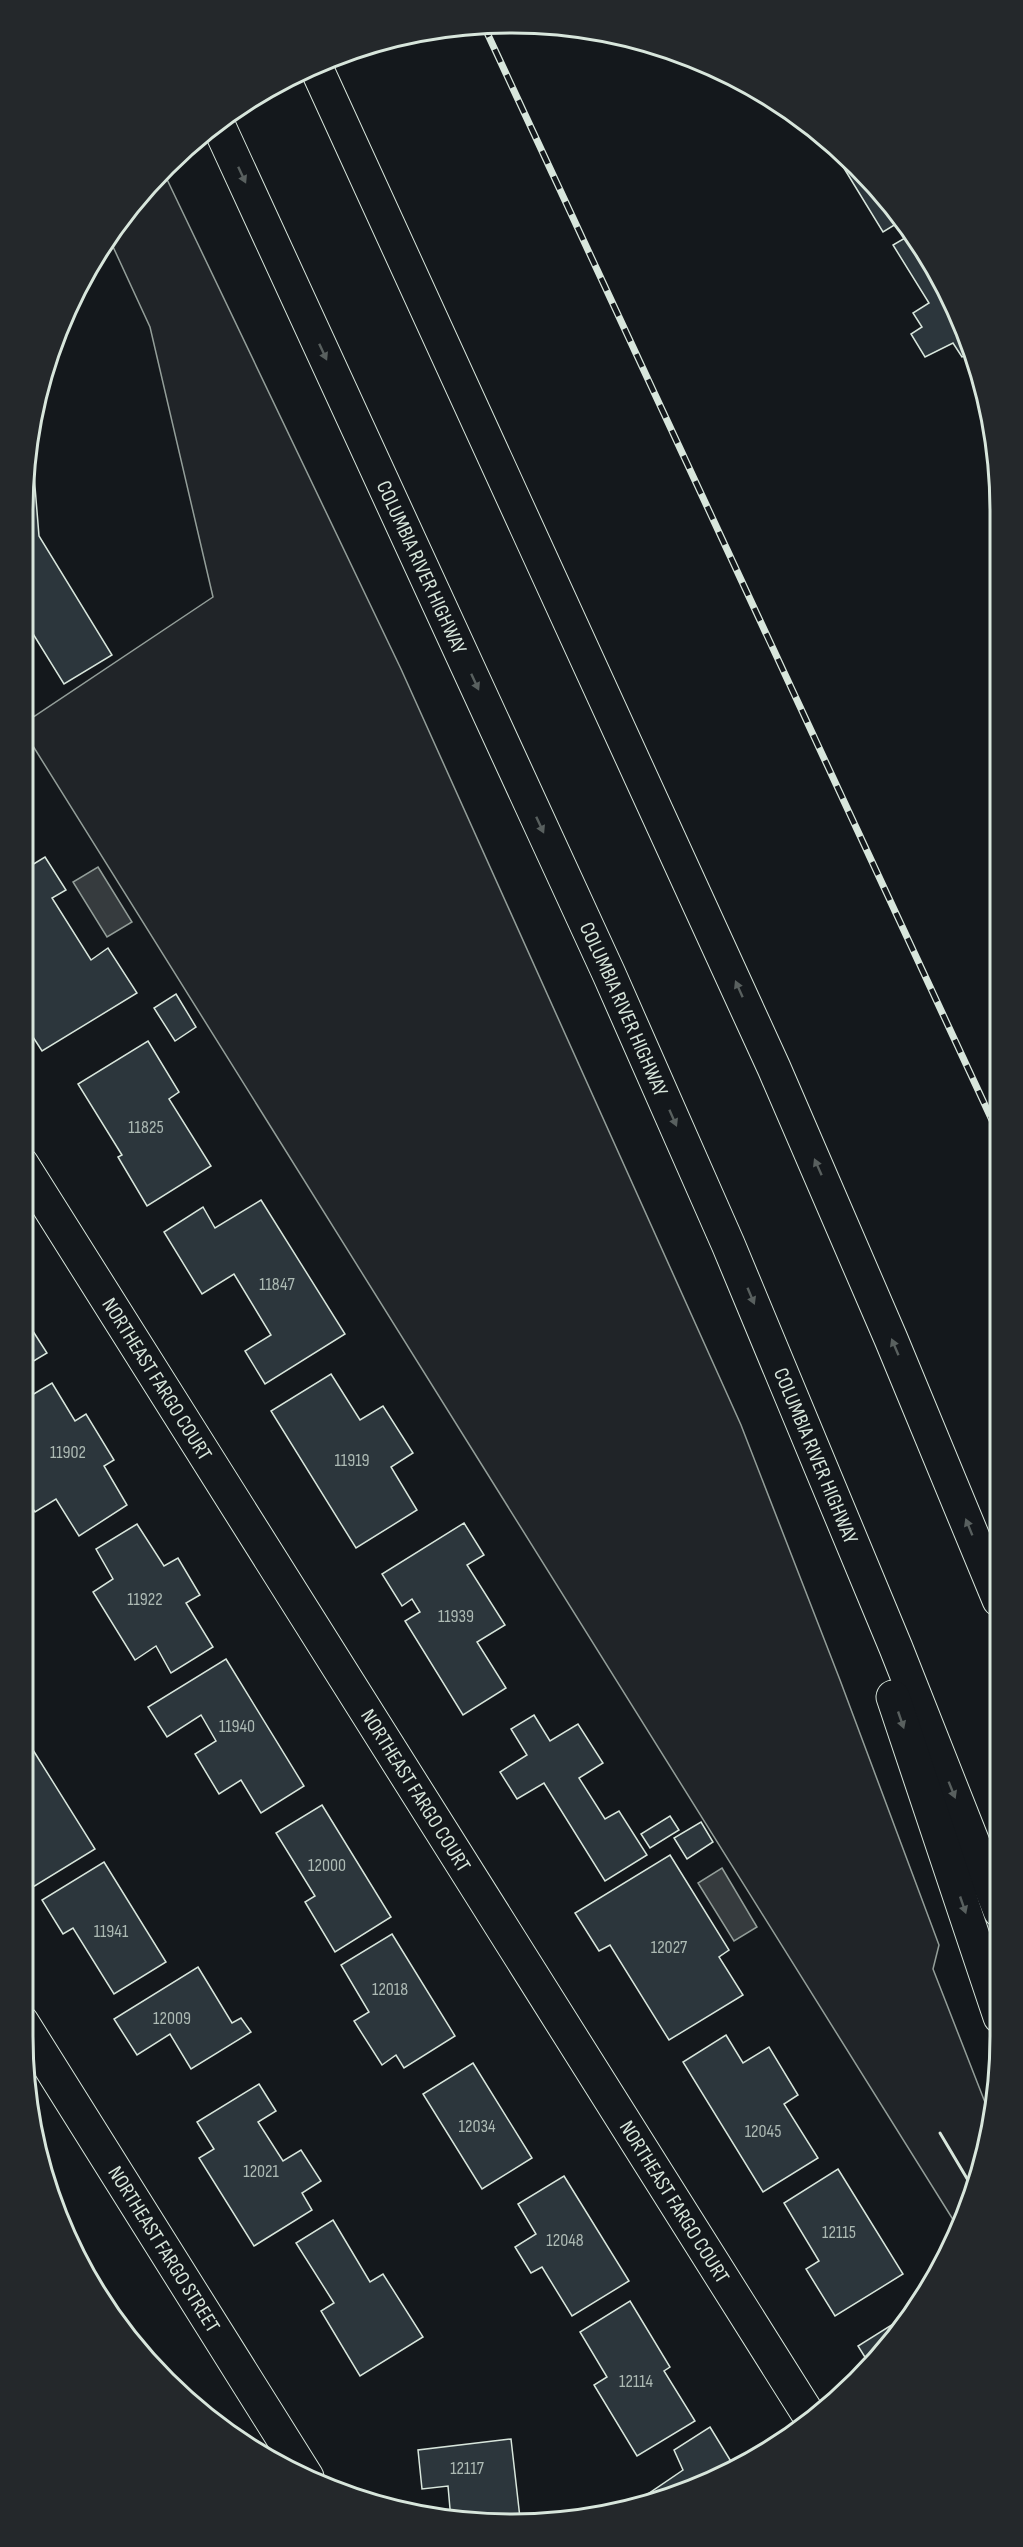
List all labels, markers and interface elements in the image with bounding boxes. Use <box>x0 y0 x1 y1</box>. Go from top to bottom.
one-way arrow <box>237 166 246 183</box>
one-way arrow <box>319 343 328 360</box>
street label: COLUMBIA RIVER HIGHWAY <box>371 477 472 658</box>
one-way arrow <box>470 673 479 690</box>
one-way arrow <box>536 817 545 834</box>
street label: COLUMBIA RIVER HIGHWAY <box>574 918 673 1100</box>
one-way arrow <box>734 980 743 998</box>
one-way arrow <box>668 1109 678 1127</box>
house number: 11825 <box>128 1117 164 1138</box>
one-way arrow <box>813 1158 823 1176</box>
house number: 11847 <box>259 1274 296 1295</box>
one-way arrow <box>746 1288 756 1306</box>
street label: NORTHEAST FARGO COURT <box>96 1293 217 1466</box>
one-way arrow <box>890 1337 900 1355</box>
street label: COLUMBIA RIVER HIGHWAY <box>768 1364 863 1548</box>
house number: 11902 <box>50 1442 86 1463</box>
house number: 11919 <box>335 1450 369 1471</box>
one-way arrow <box>964 1517 974 1535</box>
house number: 11922 <box>127 1589 163 1610</box>
house number: 11939 <box>438 1606 474 1627</box>
street label: NORTHEAST FARGO COURT <box>355 1705 476 1877</box>
one-way arrow <box>896 1711 906 1729</box>
house number: 11940 <box>219 1716 255 1737</box>
one-way arrow <box>947 1782 957 1800</box>
house number: 12000 <box>308 1855 346 1876</box>
one-way arrow <box>958 1896 968 1914</box>
house number: 11941 <box>94 1921 129 1942</box>
house number: 12027 <box>651 1937 688 1958</box>
house number: 12018 <box>372 1979 408 2000</box>
house number: 12009 <box>153 2008 191 2029</box>
house number: 12034 <box>458 2116 496 2137</box>
street label: NORTHEAST FARGO COURT <box>614 2116 735 2288</box>
house number: 12045 <box>745 2121 781 2142</box>
house number: 12021 <box>243 2161 280 2182</box>
street label: NORTHEAST FARGO STREET <box>102 2162 226 2338</box>
house number: 12115 <box>822 2222 856 2243</box>
house number: 12048 <box>546 2230 584 2251</box>
house number: 12114 <box>619 2371 654 2392</box>
house number: 12117 <box>450 2458 485 2479</box>

